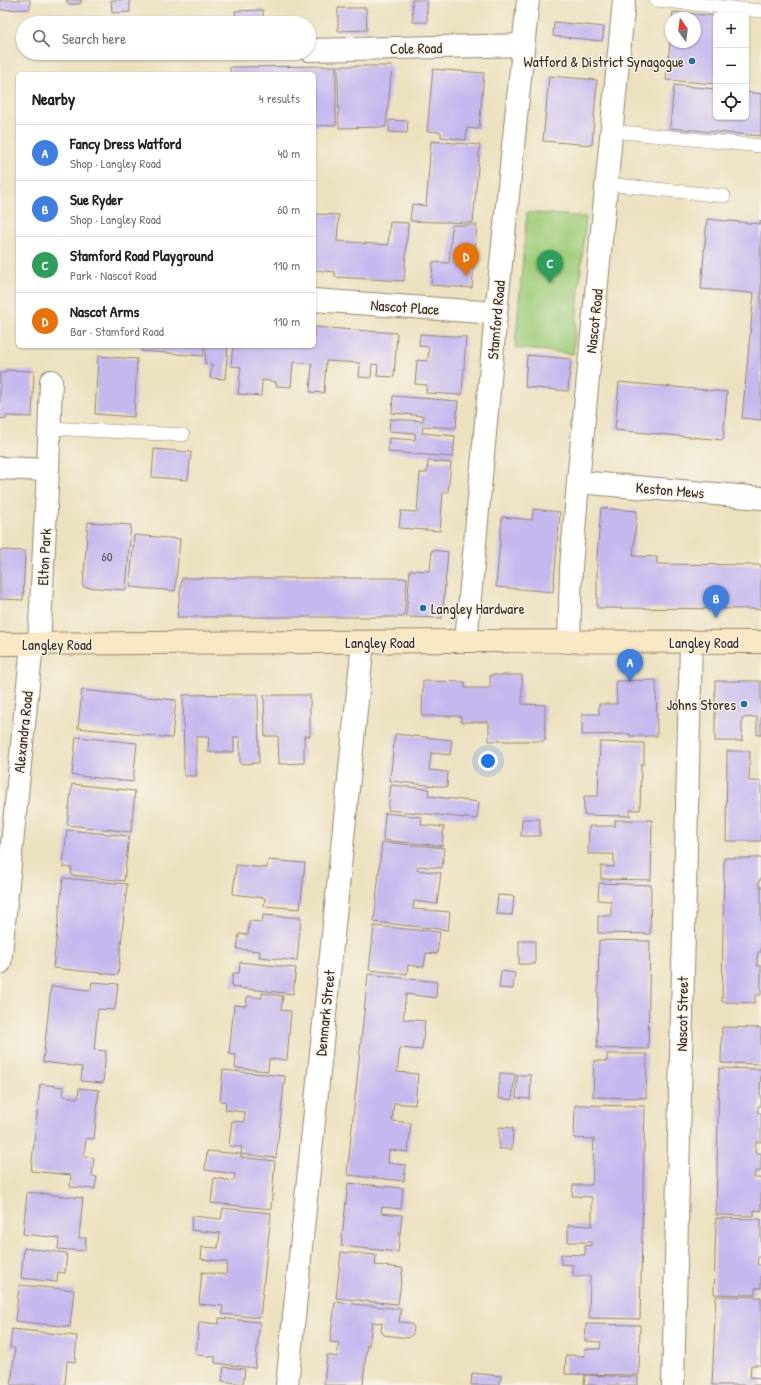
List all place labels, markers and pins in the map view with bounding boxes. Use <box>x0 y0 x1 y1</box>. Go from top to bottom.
place label: Watford & District Synagogue <box>524 51 684 72</box>
marker: Watford & District Synagogue <box>687 56 697 66</box>
pin: D <box>453 243 479 276</box>
pin: C <box>537 250 563 283</box>
pin: B <box>703 585 729 618</box>
place label: Langley Hardware <box>431 598 525 619</box>
marker: Langley Hardware <box>418 603 428 613</box>
pin: A <box>617 649 643 682</box>
place label: Johns Stores <box>666 694 736 715</box>
marker: Johns Stores <box>739 699 749 709</box>

